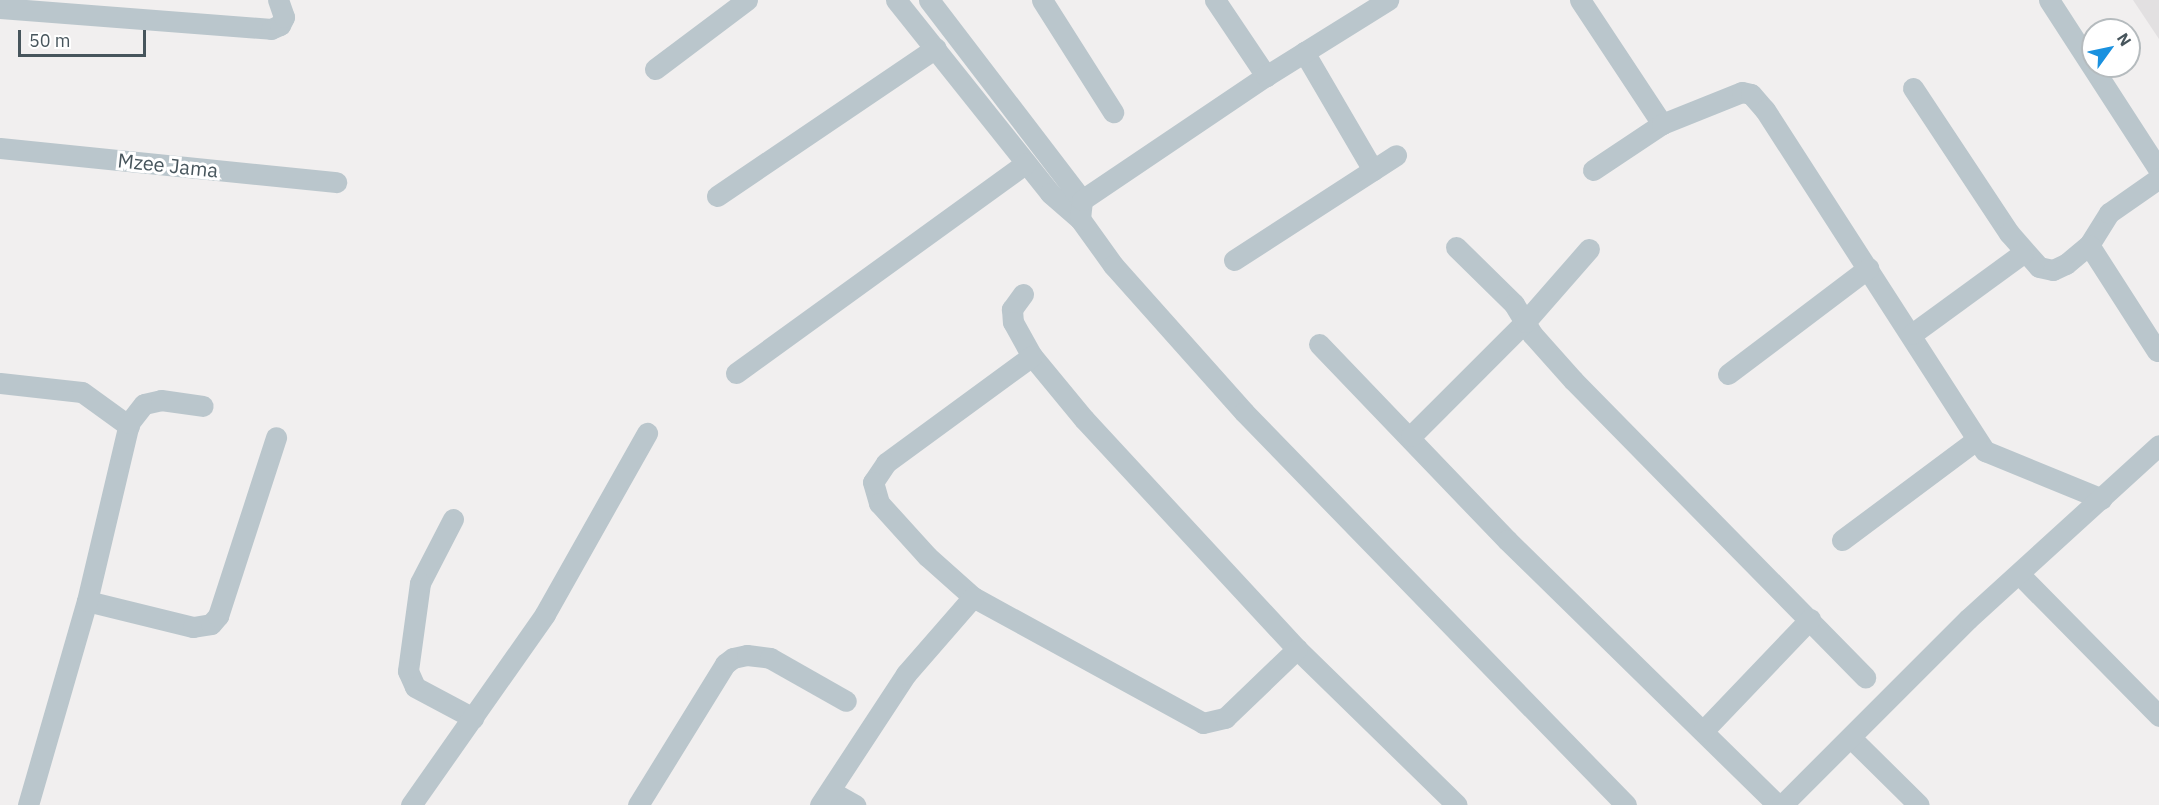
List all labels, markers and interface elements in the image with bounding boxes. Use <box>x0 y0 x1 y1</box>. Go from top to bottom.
scale bar <box>21 18 148 56</box>
north arrow <box>2081 18 2141 78</box>
text: 50 m <box>29 29 71 52</box>
text: N <box>2113 29 2136 50</box>
street label: Mzee Jama <box>117 148 219 182</box>

